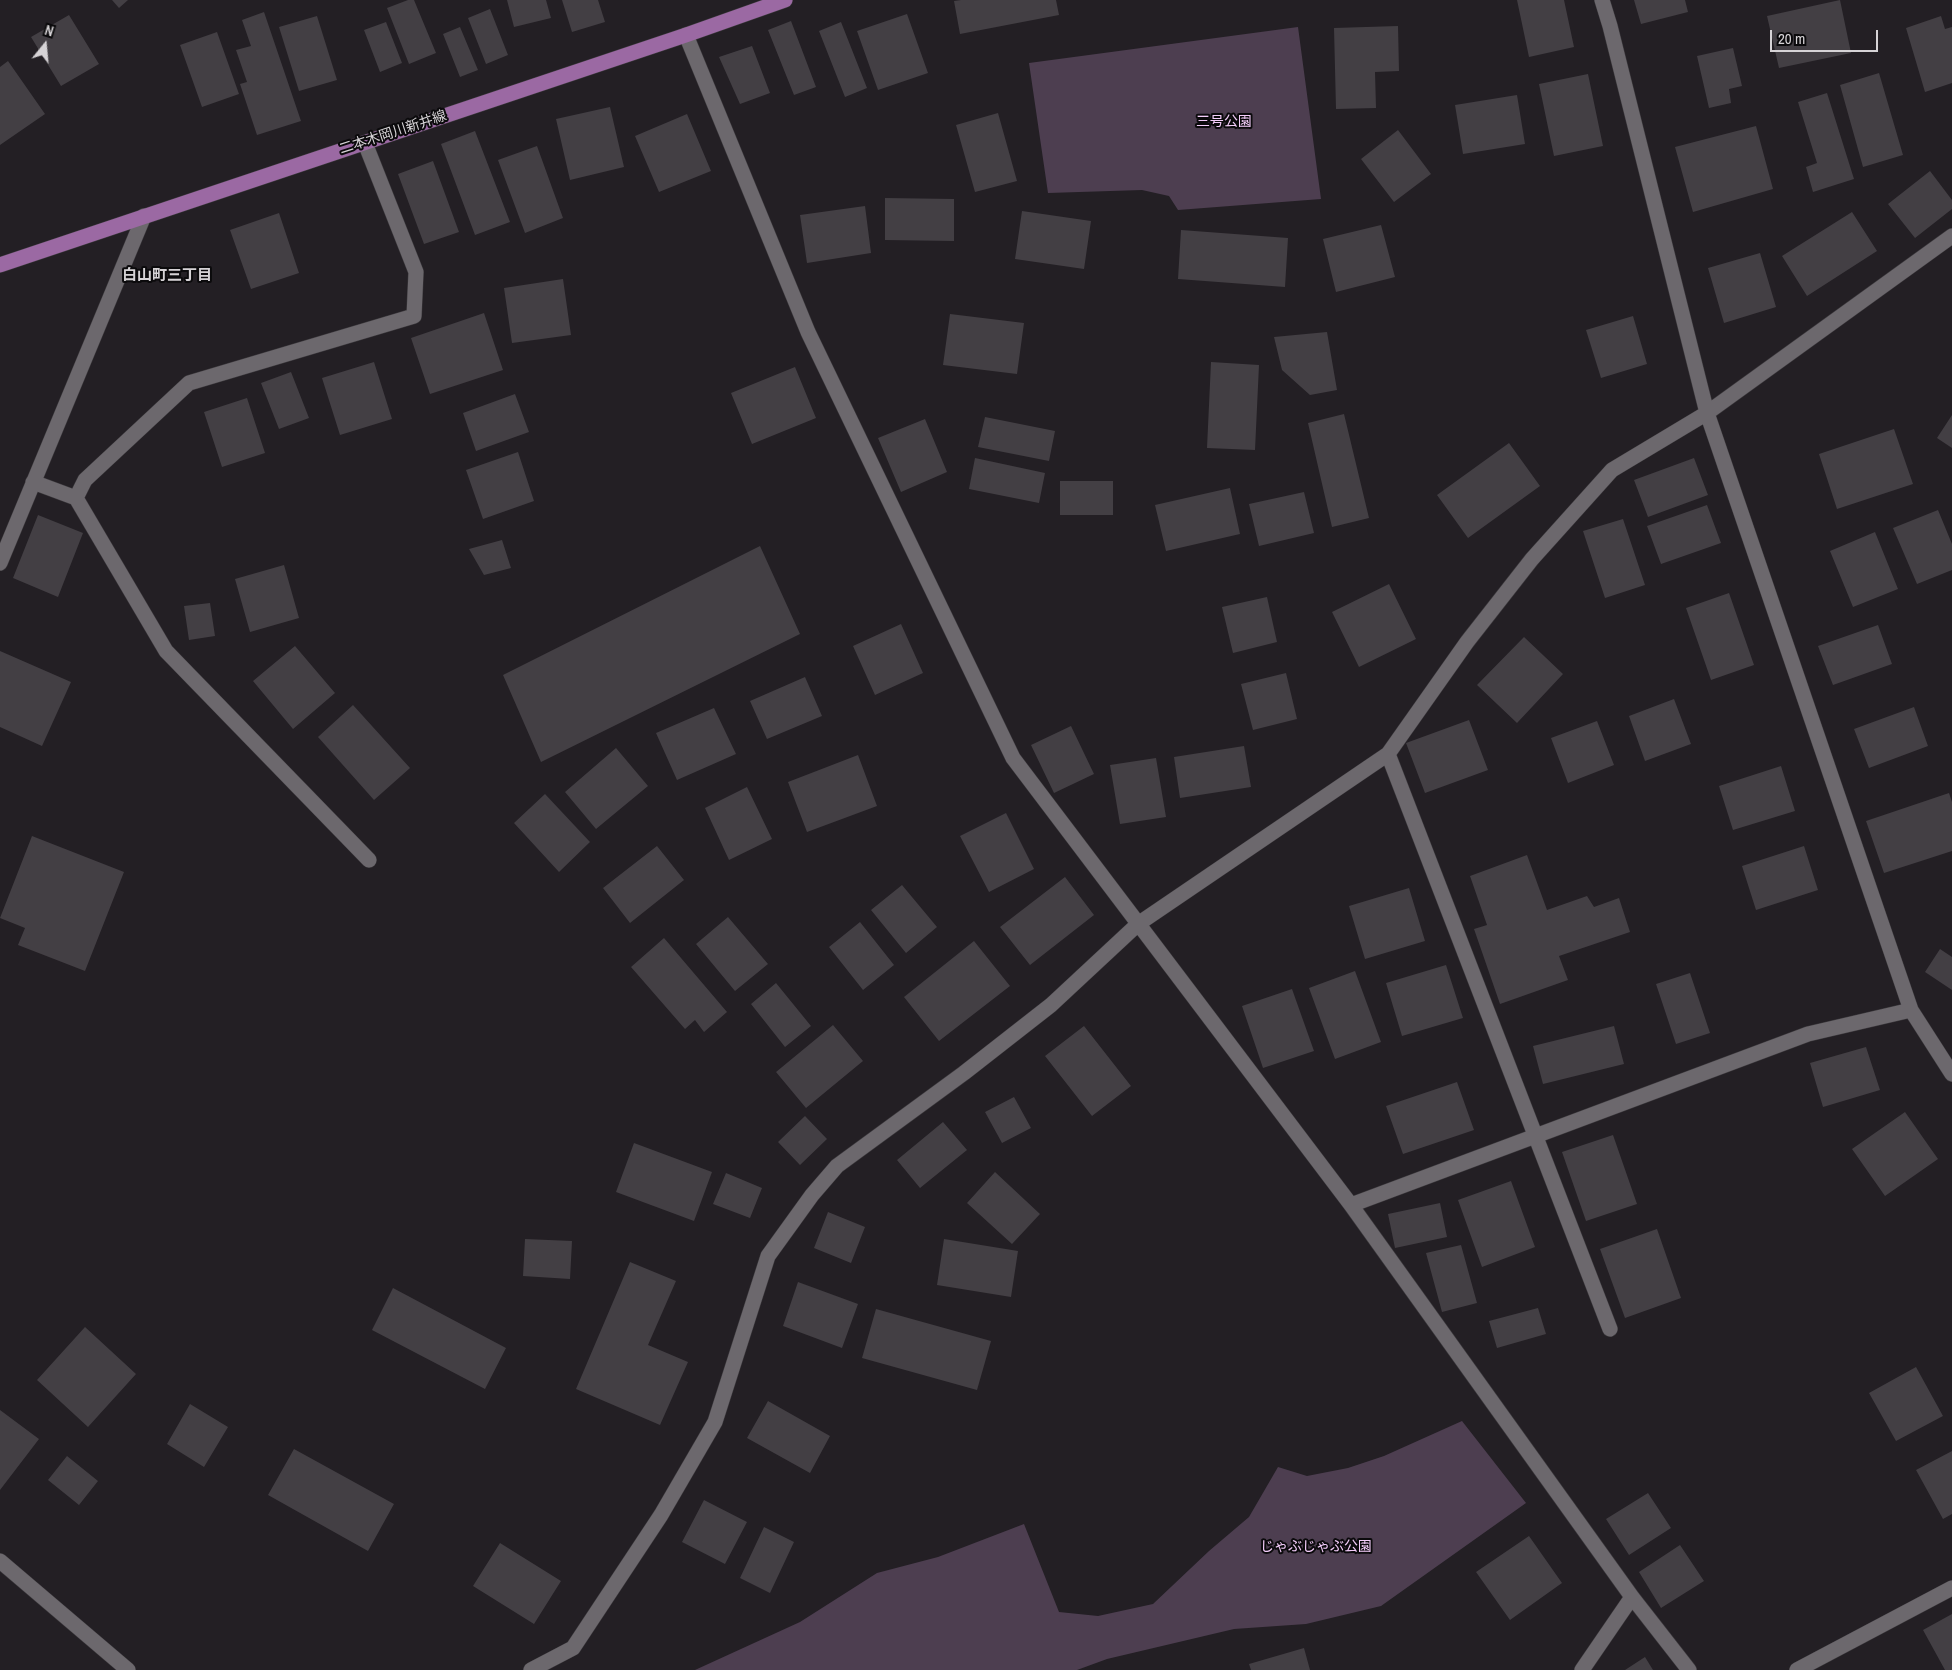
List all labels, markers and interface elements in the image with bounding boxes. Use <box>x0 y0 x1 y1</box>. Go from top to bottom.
north arrow <box>20 20 70 70</box>
scale bar <box>1772 20 1880 52</box>
text: N <box>43 21 56 40</box>
text: 20 m <box>1778 28 1805 49</box>
street label: 二本木岡川新井線 <box>337 108 449 158</box>
park label: 三号公園 <box>1196 114 1252 130</box>
district label: 白山町三丁目 <box>122 267 212 285</box>
park label: じゃぶじゃぶ公園 <box>1260 1539 1372 1555</box>

